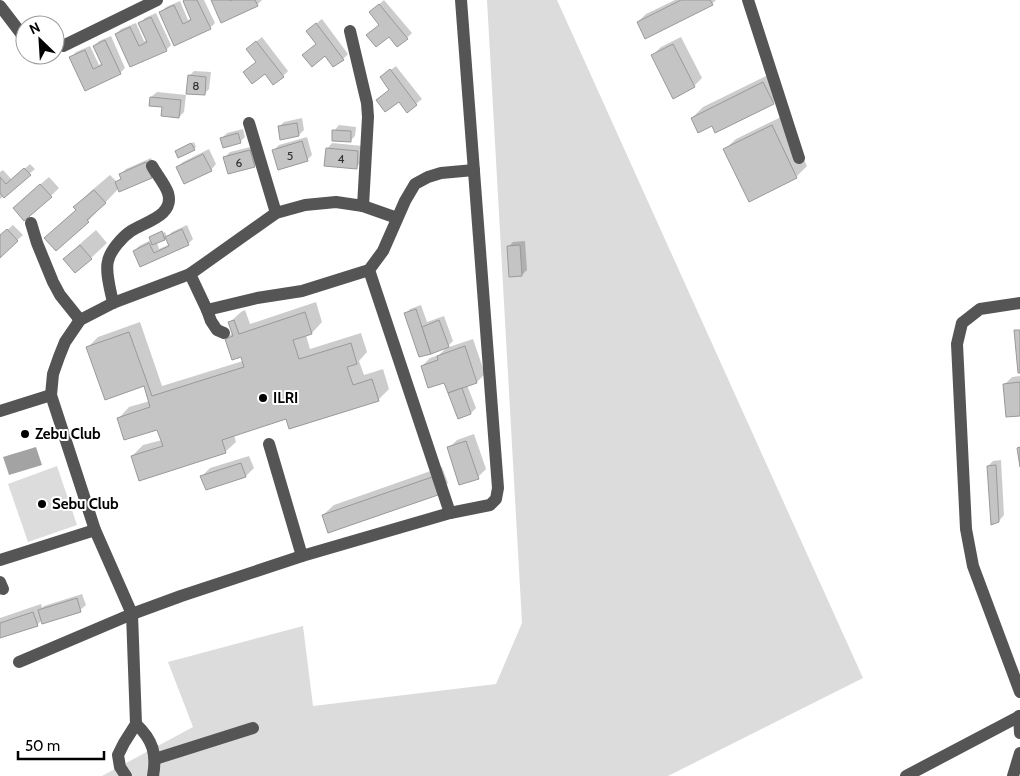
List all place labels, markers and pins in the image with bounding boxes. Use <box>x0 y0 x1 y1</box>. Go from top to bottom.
place label: ILRI <box>273 389 298 407</box>
marker: ILRI <box>257 392 269 404</box>
place label: Zebu Club <box>35 425 101 443</box>
marker: Zebu Club <box>19 428 31 440</box>
place label: Sebu Club <box>52 495 119 513</box>
marker: Sebu Club <box>36 498 48 510</box>

